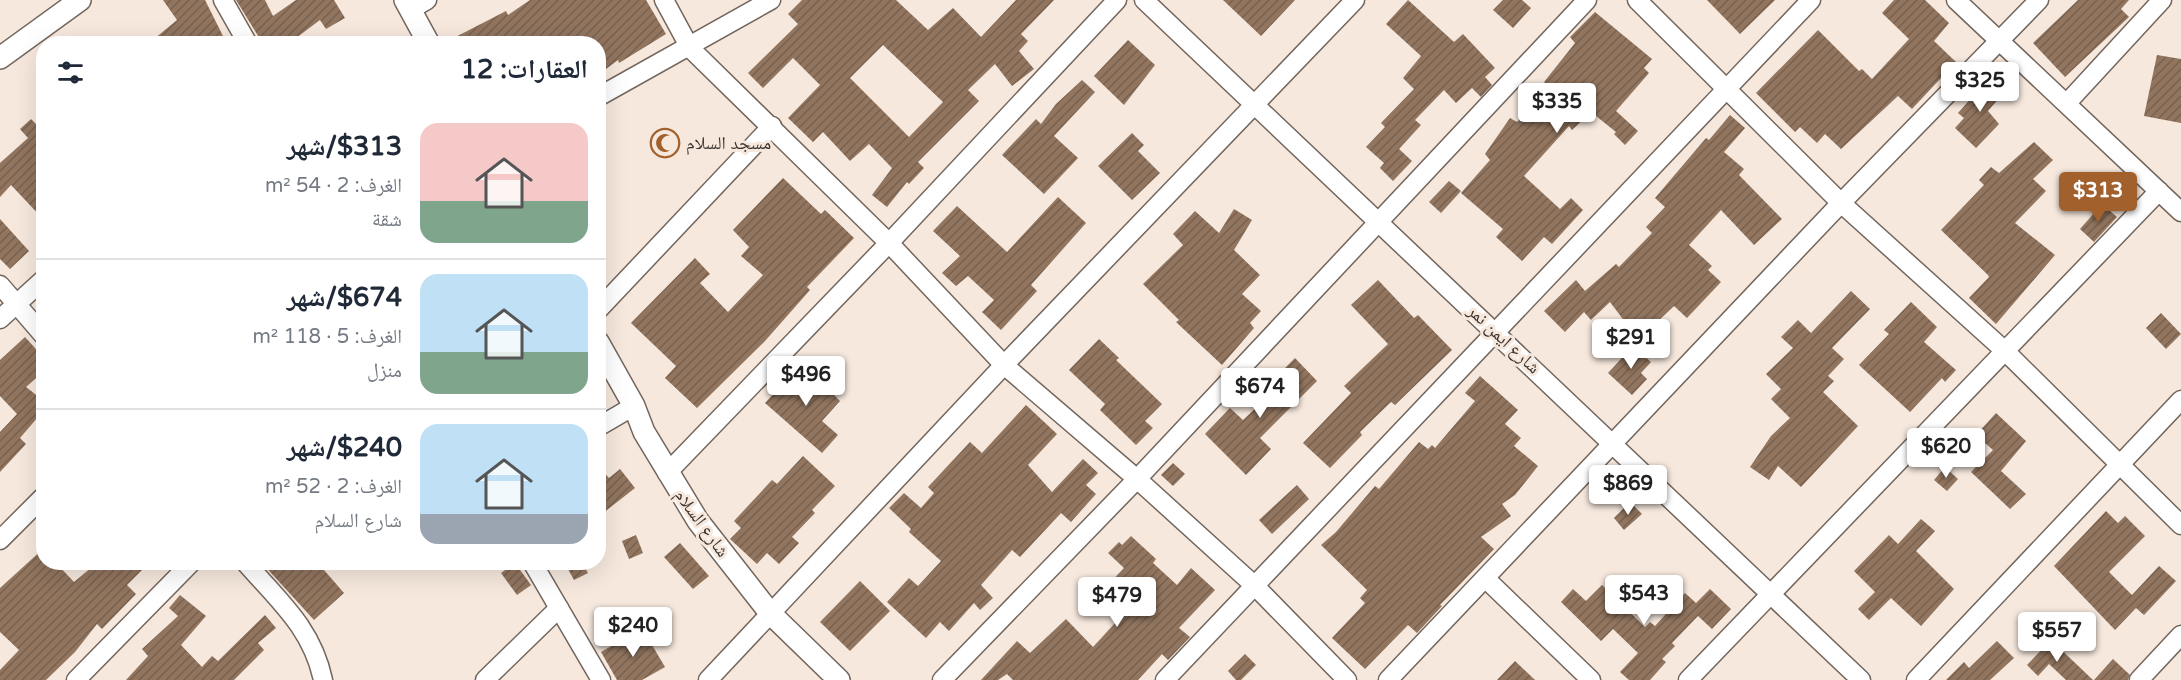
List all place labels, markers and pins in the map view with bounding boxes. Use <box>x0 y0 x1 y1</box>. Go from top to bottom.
pin: $325 <box>1944 62 2016 113</box>
pin: $335 <box>1521 83 1593 134</box>
mosque icon: مسجد السلام <box>649 127 681 159</box>
place label: مسجد السلام <box>686 132 771 155</box>
pin: $313 <box>2062 172 2134 223</box>
pin: $291 <box>1595 319 1667 370</box>
pin: $496 <box>770 356 842 407</box>
pin: $674 <box>1224 368 1296 419</box>
pin: $620 <box>1910 428 1982 479</box>
pin: $869 <box>1592 465 1664 516</box>
pin: $543 <box>1608 575 1680 626</box>
pin: $479 <box>1081 577 1153 628</box>
pin: $240 <box>597 607 669 658</box>
pin: $557 <box>2021 612 2093 663</box>

